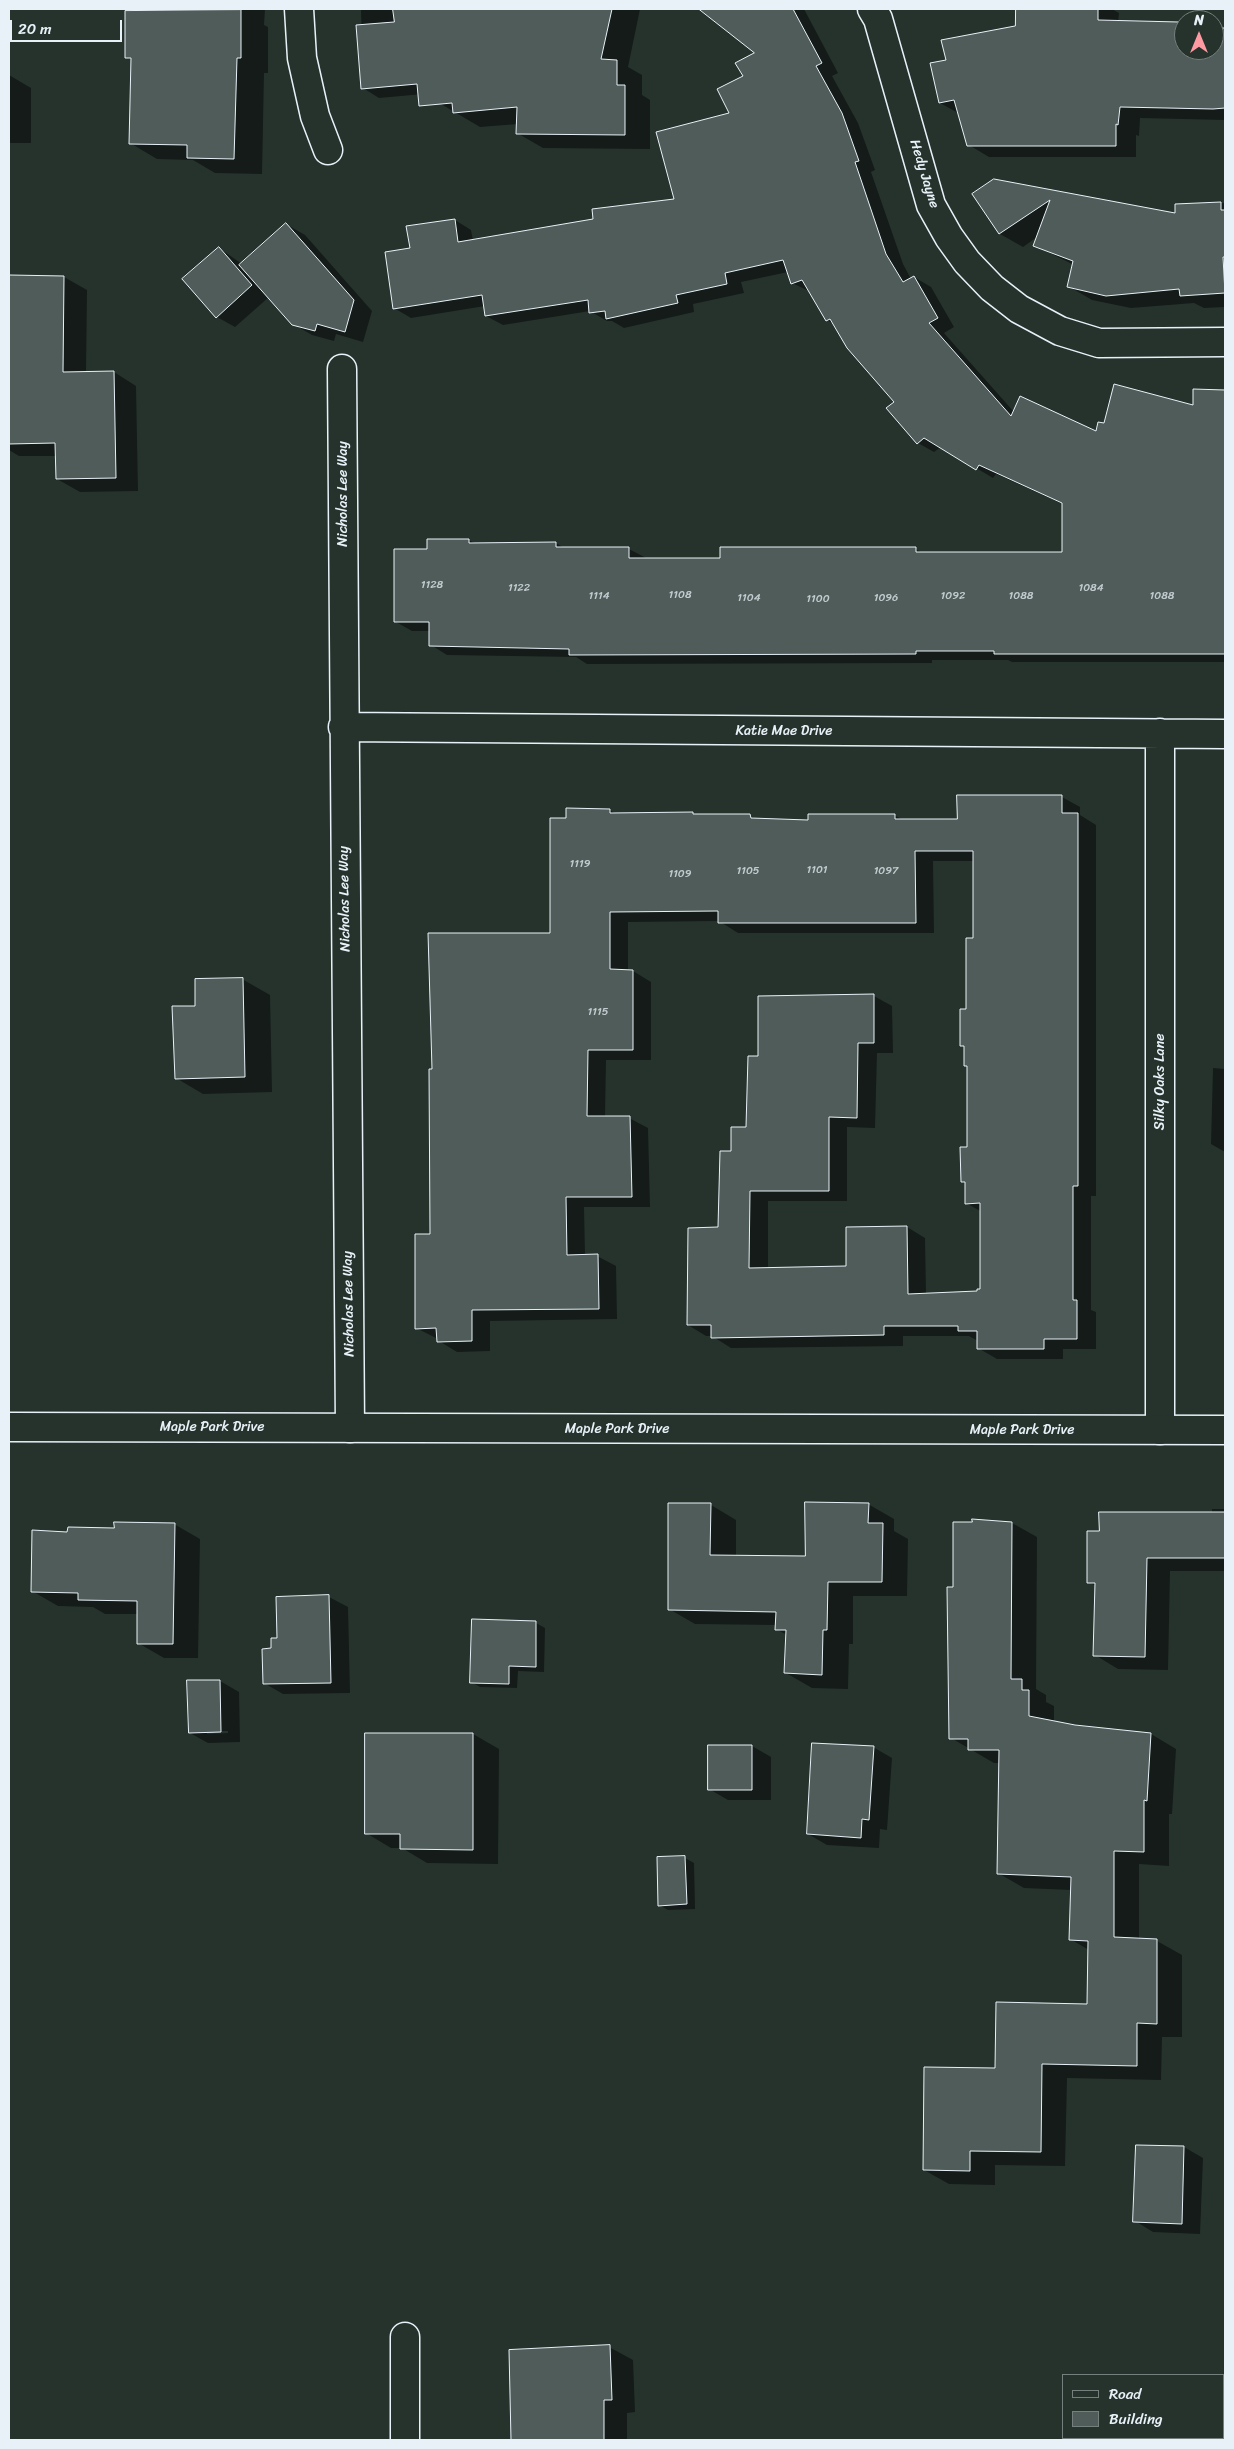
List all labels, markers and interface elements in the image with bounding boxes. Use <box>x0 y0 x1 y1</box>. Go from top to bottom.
text: N <box>1194 8 1204 33</box>
scale bar <box>12 10 125 42</box>
north arrow <box>1174 10 1224 60</box>
text: 20 m <box>18 16 52 42</box>
street label: Hedy Jayne <box>906 138 942 210</box>
street label: Nicholas Lee Way <box>335 441 351 547</box>
house number: 1128 <box>421 578 443 592</box>
house number: 1122 <box>508 581 530 595</box>
house number: 1084 <box>1078 581 1104 595</box>
house number: 1108 <box>668 588 692 602</box>
house number: 1114 <box>588 589 610 603</box>
house number: 1092 <box>941 589 965 603</box>
house number: 1088 <box>1009 589 1033 603</box>
house number: 1088 <box>1150 589 1174 603</box>
house number: 1104 <box>737 591 761 605</box>
house number: 1096 <box>874 591 898 605</box>
house number: 1100 <box>806 592 830 606</box>
street label: Katie Mae Drive <box>736 723 832 739</box>
street label: Nicholas Lee Way <box>336 846 354 952</box>
house number: 1119 <box>570 857 590 871</box>
house number: 1101 <box>806 863 828 877</box>
house number: 1105 <box>736 864 760 878</box>
house number: 1097 <box>874 864 898 878</box>
house number: 1109 <box>668 867 692 881</box>
house number: 1115 <box>588 1005 608 1019</box>
street label: Silky Oaks Lane <box>1152 1034 1168 1130</box>
street label: Nicholas Lee Way <box>340 1251 358 1357</box>
street label: Maple Park Drive <box>160 1419 264 1435</box>
street label: Maple Park Drive <box>565 1421 669 1437</box>
street label: Maple Park Drive <box>970 1422 1074 1438</box>
legend <box>1062 2374 1224 2439</box>
text: Road <box>1109 2381 1141 2407</box>
text: Building <box>1109 2406 1163 2432</box>

